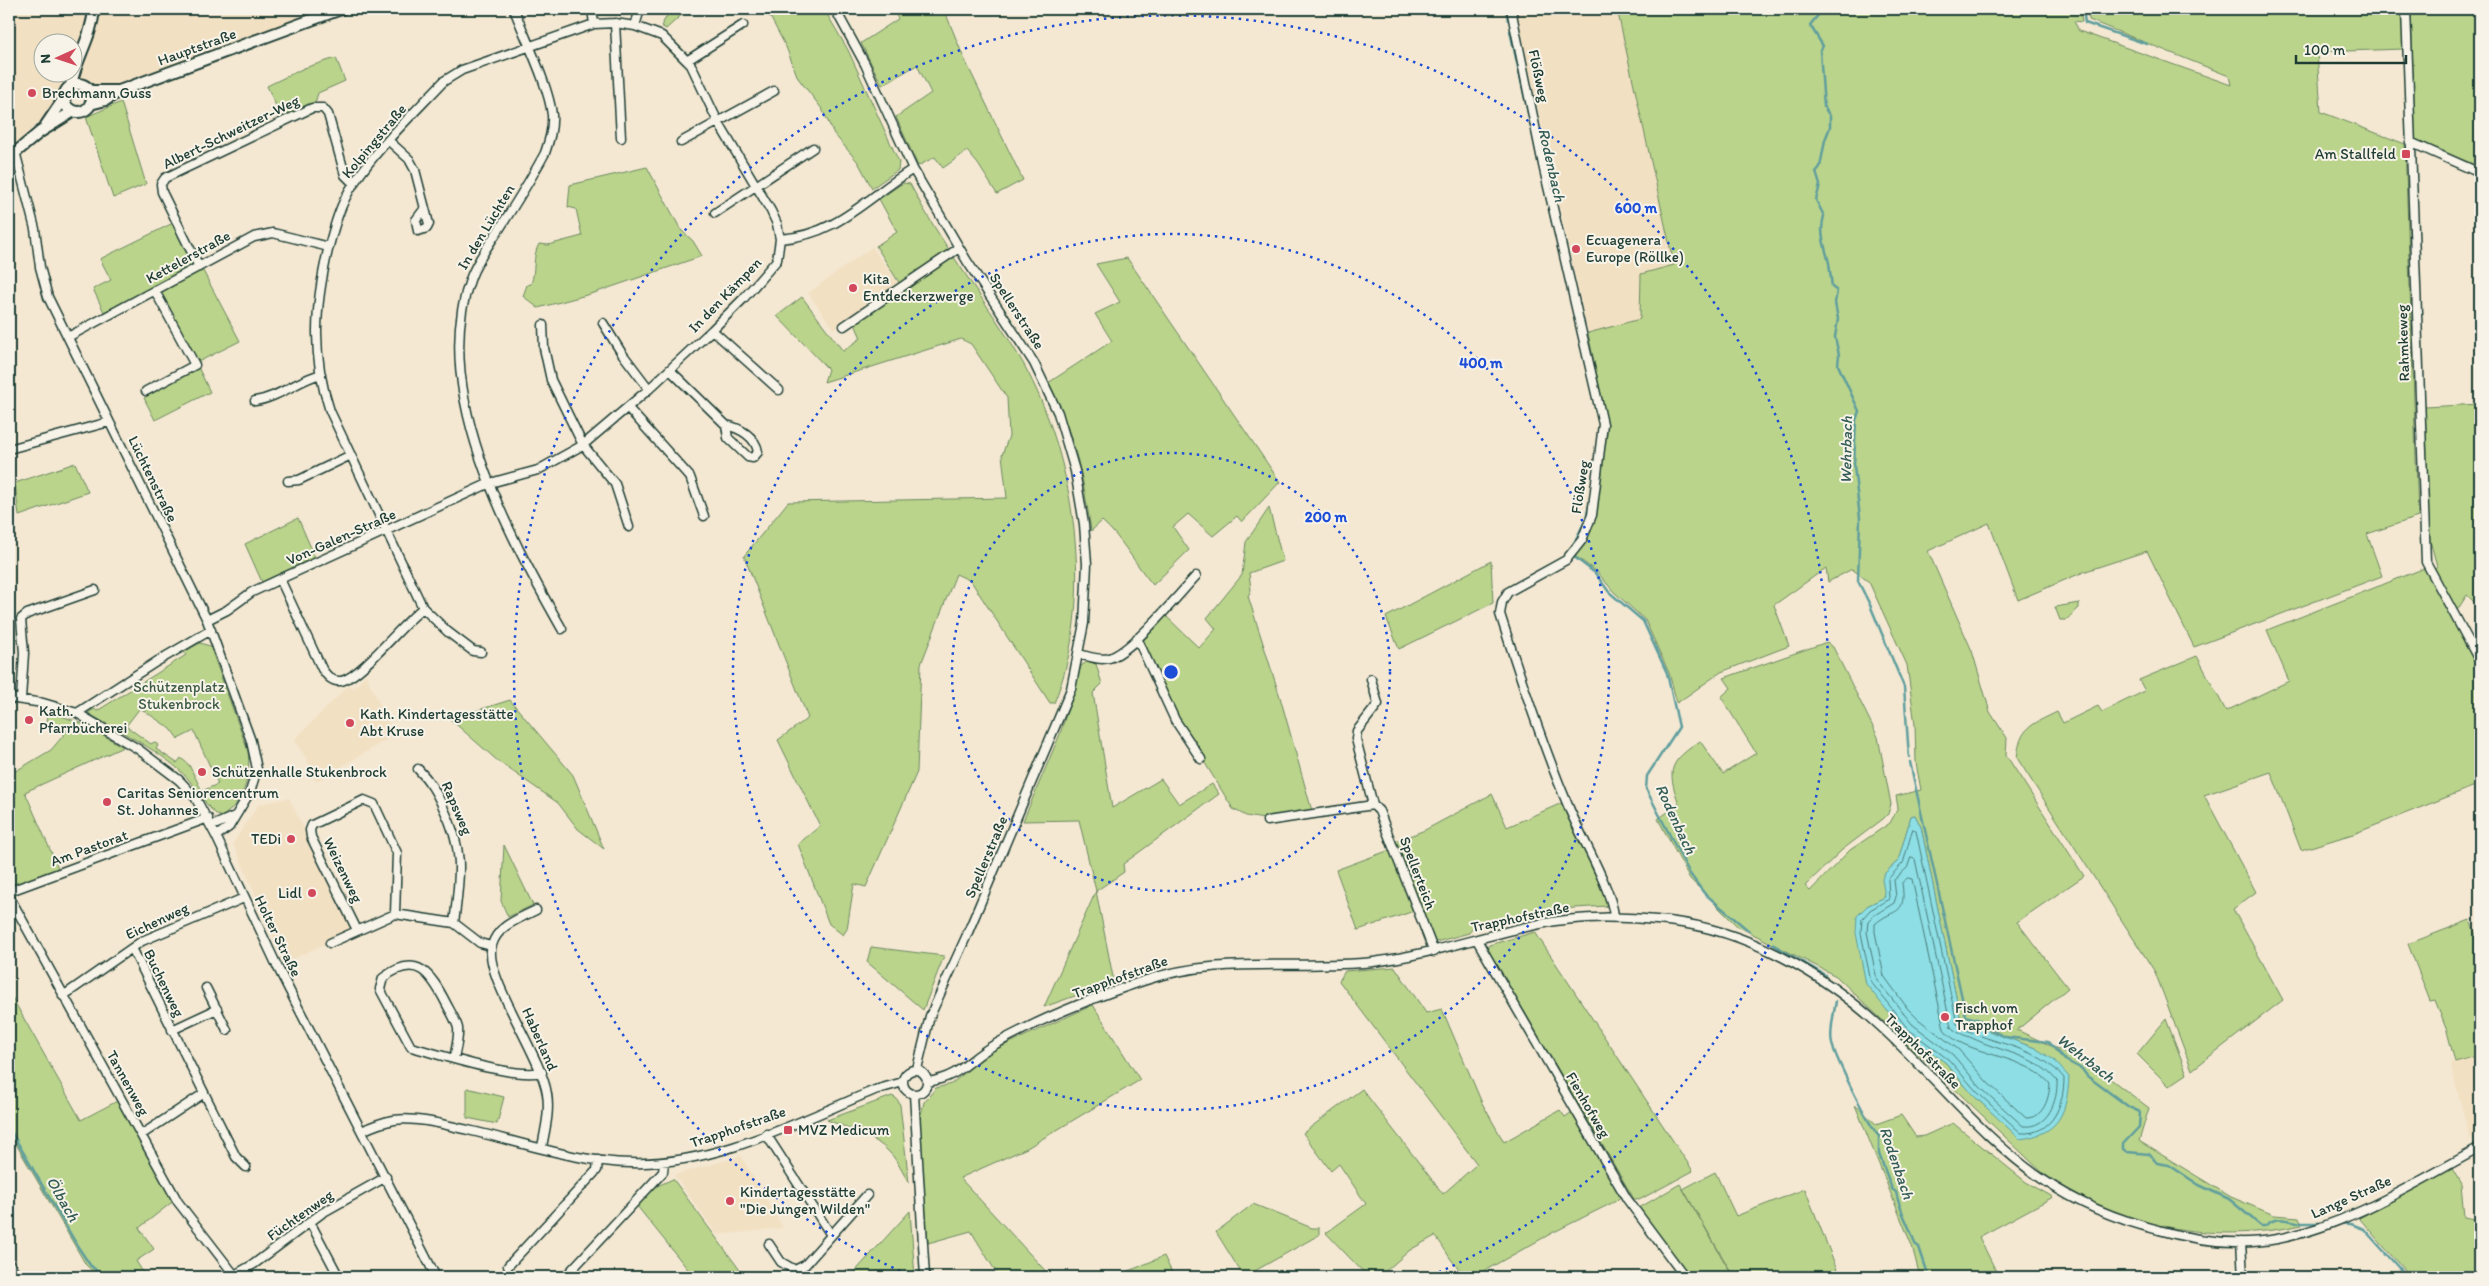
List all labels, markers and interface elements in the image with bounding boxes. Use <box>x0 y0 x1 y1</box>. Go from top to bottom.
street label: Hauptstraße <box>155 24 239 70</box>
north arrow <box>32 32 82 82</box>
scale bar <box>2296 32 2406 64</box>
text: 100 m <box>2304 41 2346 59</box>
street label: Flößweg <box>1525 48 1553 105</box>
text: N <box>37 53 54 64</box>
place label: Brechmann Guss <box>42 84 152 102</box>
marker: Brechmann Guss <box>26 87 38 99</box>
street label: Albert-Schweitzer-Weg <box>160 91 303 173</box>
street label: Kolpingstraße <box>338 100 410 182</box>
water label: Rodenbach <box>1534 126 1570 205</box>
place label: Am Stallfeld <box>2315 145 2397 163</box>
marker: Am Stallfeld <box>2400 148 2412 160</box>
street label: In den Lüchten <box>454 181 519 273</box>
text: 600 m <box>1615 199 1658 217</box>
street label: Kettelerstraße <box>143 226 233 288</box>
place label: Ecuagenera Europe (Röllke) <box>1586 231 1684 266</box>
marker: Ecuagenera Europe (Röllke) <box>1570 243 1582 255</box>
street label: In den Kämpen <box>685 253 766 336</box>
street label: Spellerstraße <box>986 269 1048 353</box>
place label: Kita Entdeckerzwerge <box>863 270 974 305</box>
marker: Kita Entdeckerzwerge <box>847 282 859 294</box>
street label: Rahmkeweg <box>2393 304 2413 382</box>
text: 400 m <box>1459 354 1503 372</box>
water label: Wehrbach <box>1836 415 1856 484</box>
street label: Lüchtenstraße <box>124 433 182 525</box>
street label: Flößweg <box>1567 459 1593 515</box>
street label: Von-Galen-Straße <box>283 505 399 569</box>
text: 200 m <box>1305 508 1348 526</box>
centre of rings <box>1162 663 1180 681</box>
park label: Schützenplatz Stukenbrock <box>133 678 225 713</box>
place label: Kath. Pfarrbücherei <box>39 702 127 737</box>
place label: Kath. Kindertagesstätte Abt Kruse <box>360 705 514 740</box>
marker: Kath. Pfarrbücherei <box>23 714 35 726</box>
marker: Kath. Kindertagesstätte Abt Kruse <box>344 717 356 729</box>
place label: Schützenhalle Stukenbrock <box>212 763 387 781</box>
marker: Schützenhalle Stukenbrock <box>196 766 208 778</box>
street label: Rapsweg <box>438 778 476 838</box>
water label: Rodenbach <box>1652 781 1701 858</box>
place label: Caritas Seniorencentrum St. Johannes <box>117 784 279 819</box>
marker: Caritas Seniorencentrum St. Johannes <box>101 796 113 808</box>
street label: Spellerstraße <box>961 813 1011 901</box>
street label: Am Pastorat <box>48 826 130 870</box>
place label: TEDi <box>251 830 281 848</box>
marker: TEDi <box>285 833 297 845</box>
street label: Weizenweg <box>319 834 367 906</box>
street label: Spellerteich <box>1396 834 1440 912</box>
place label: Lidl <box>278 884 303 902</box>
marker: Lidl <box>306 887 318 899</box>
street label: Holter Straße <box>251 892 305 980</box>
street label: Eichenweg <box>123 898 192 943</box>
street label: Trapphofstraße <box>1469 898 1571 936</box>
street label: Buchenweg <box>140 946 188 1020</box>
street label: Trapphofstraße <box>1070 951 1170 1003</box>
place label: Fisch vom Trapphof <box>1955 999 2018 1034</box>
street label: Haberland <box>518 1005 562 1073</box>
street label: Trapphofstraße <box>1881 1009 1965 1093</box>
marker: Fisch vom Trapphof <box>1939 1011 1951 1023</box>
water label: Wehrbach <box>2054 1030 2119 1087</box>
street label: Tannenweg <box>103 1047 153 1119</box>
street label: Fienhofweg <box>1562 1069 1614 1141</box>
street label: Trapphofstraße <box>688 1102 788 1152</box>
place label: MVZ Medicum <box>798 1121 890 1139</box>
marker: MVZ Medicum <box>782 1124 794 1136</box>
water label: Rodenbach <box>1876 1124 1918 1202</box>
street label: Lange Straße <box>2308 1171 2394 1223</box>
water label: Ölbach <box>43 1173 84 1225</box>
place label: Kindertagesstätte "Die Jungen Wilden" <box>740 1183 870 1218</box>
street label: Füchtenweg <box>263 1185 337 1244</box>
marker: Kindertagesstätte "Die Jungen Wilden" <box>724 1195 736 1207</box>

